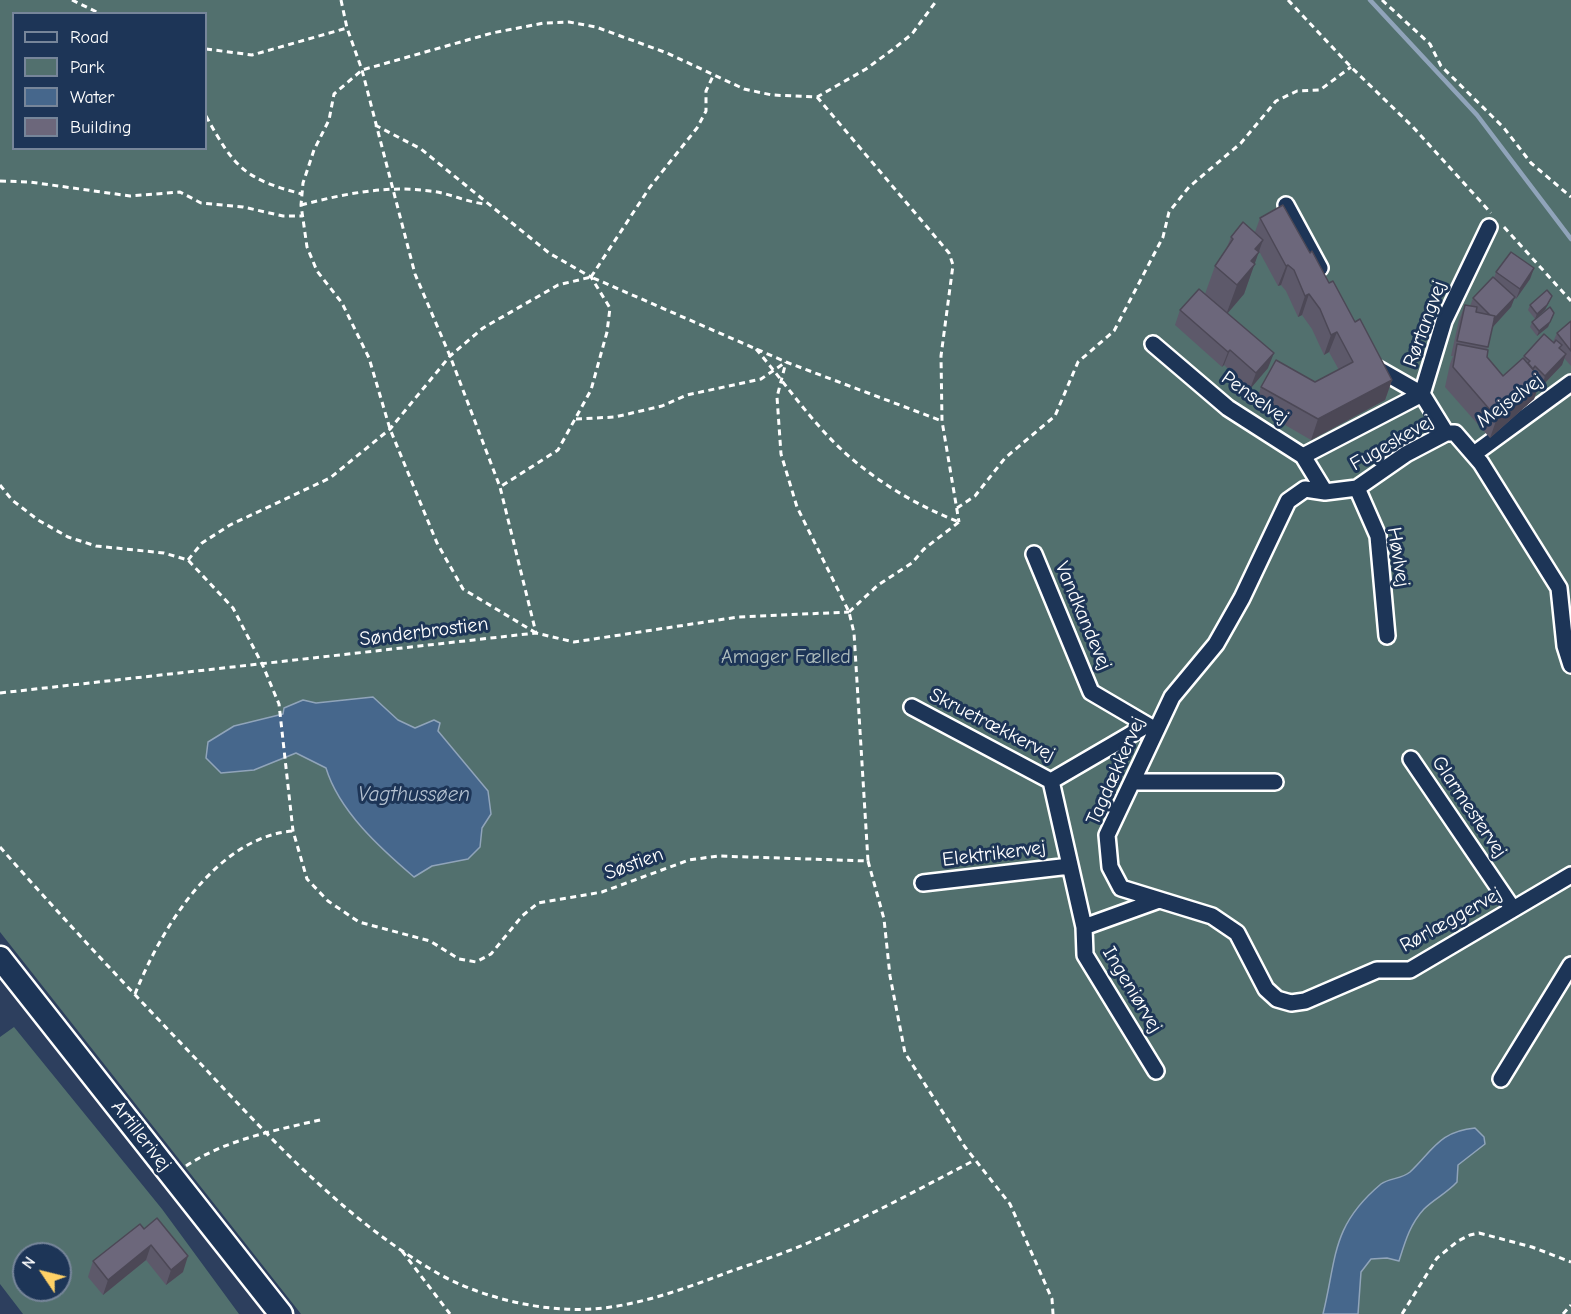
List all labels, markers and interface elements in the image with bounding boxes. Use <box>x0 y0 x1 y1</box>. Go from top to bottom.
legend <box>12 12 207 150</box>
text: Road <box>70 27 109 48</box>
text: Park <box>70 57 104 78</box>
text: Water <box>70 87 114 108</box>
text: Building <box>70 117 132 138</box>
street label: Rørtangvej <box>1398 278 1452 370</box>
street label: Penselvej <box>1217 366 1293 430</box>
street label: Mejselvej <box>1472 369 1548 433</box>
street label: Fugeskevej <box>1346 409 1438 477</box>
street label: Høvlvej <box>1381 525 1415 589</box>
street label: Vandkandevej <box>1049 558 1117 674</box>
street label: Sønderbrostien <box>358 612 490 652</box>
park label: Amager Fælled <box>721 645 851 669</box>
street label: Skruetrækkervej <box>925 683 1059 767</box>
street label: Tagdækkervej <box>1081 713 1151 829</box>
street label: Glarmestervej <box>1426 752 1512 862</box>
water label: Vagthussøen <box>358 782 470 808</box>
street label: Elektrikervej <box>941 836 1047 872</box>
street label: Søstien <box>601 842 667 886</box>
street label: Rørlæggervej <box>1396 882 1506 958</box>
street label: Ingeniørvej <box>1097 943 1167 1037</box>
street label: Artillerivej <box>106 1096 176 1176</box>
north arrow <box>12 1242 72 1302</box>
text: N <box>19 1253 39 1272</box>

